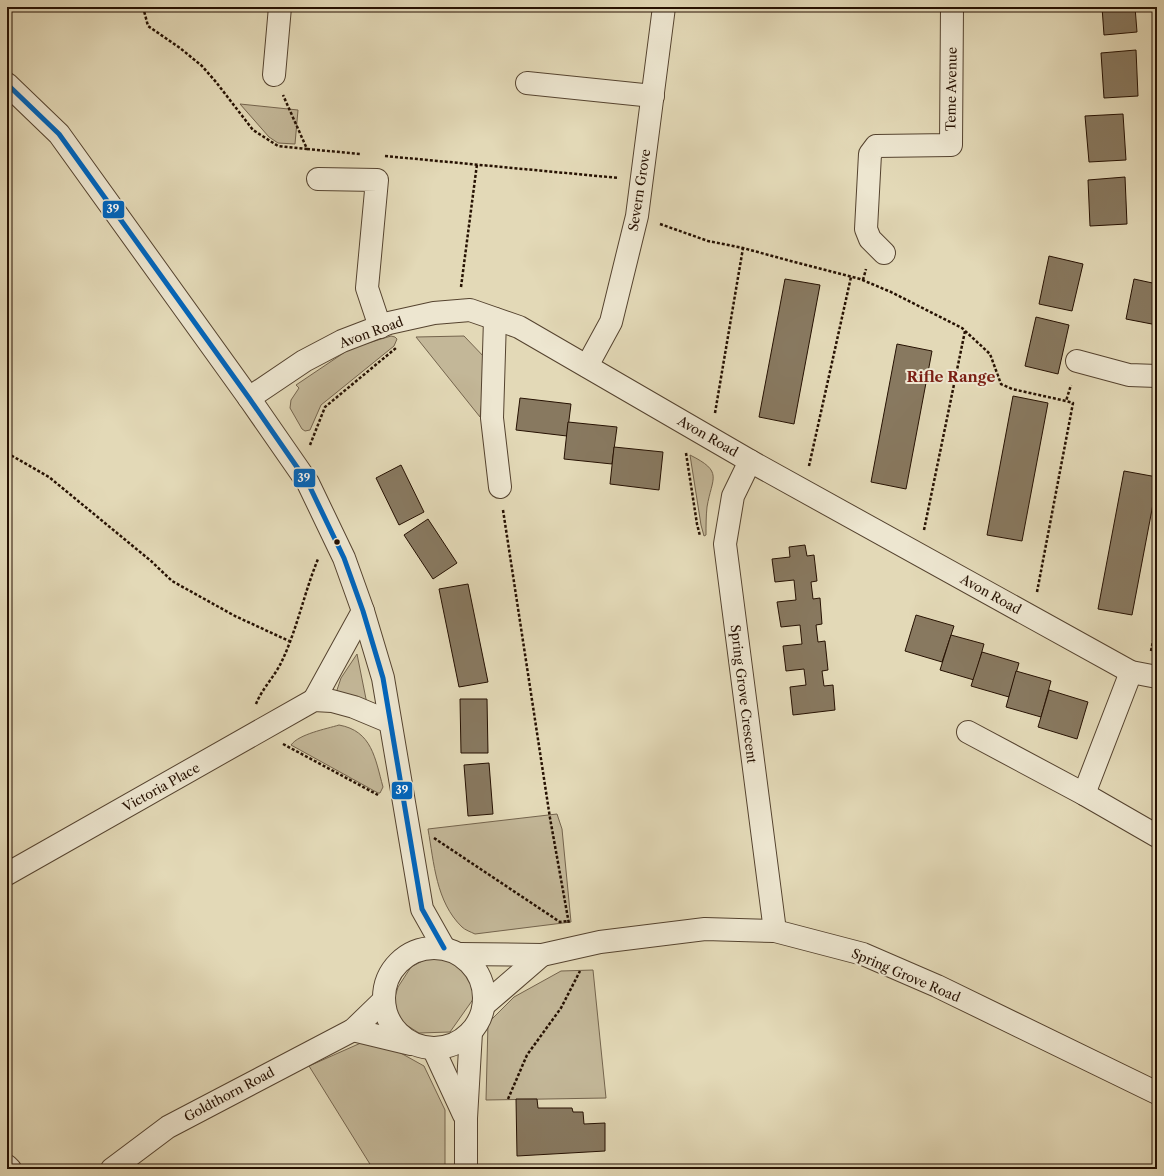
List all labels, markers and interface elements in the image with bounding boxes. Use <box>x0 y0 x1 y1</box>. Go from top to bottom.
street label: Teme Avenue <box>942 47 960 131</box>
street label: Severn Grove <box>625 148 653 232</box>
line badge: 39 <box>102 200 125 219</box>
text: 39 <box>107 202 120 216</box>
street label: Avon Road <box>336 313 405 351</box>
district label: Rifle Range <box>907 367 995 386</box>
street label: Avon Road <box>674 412 741 460</box>
line badge: 39 <box>293 468 316 488</box>
text: 39 <box>298 471 311 485</box>
unlabelled marker <box>332 537 342 547</box>
street label: Avon Road <box>957 570 1024 617</box>
street label: Spring Grove Crescent <box>728 624 760 765</box>
street label: Victoria Place <box>119 759 202 815</box>
line badge: 39 <box>391 781 413 800</box>
text: 39 <box>396 783 409 797</box>
street label: Spring Grove Road <box>849 945 963 1005</box>
street label: Goldthorn Road <box>181 1063 277 1125</box>

